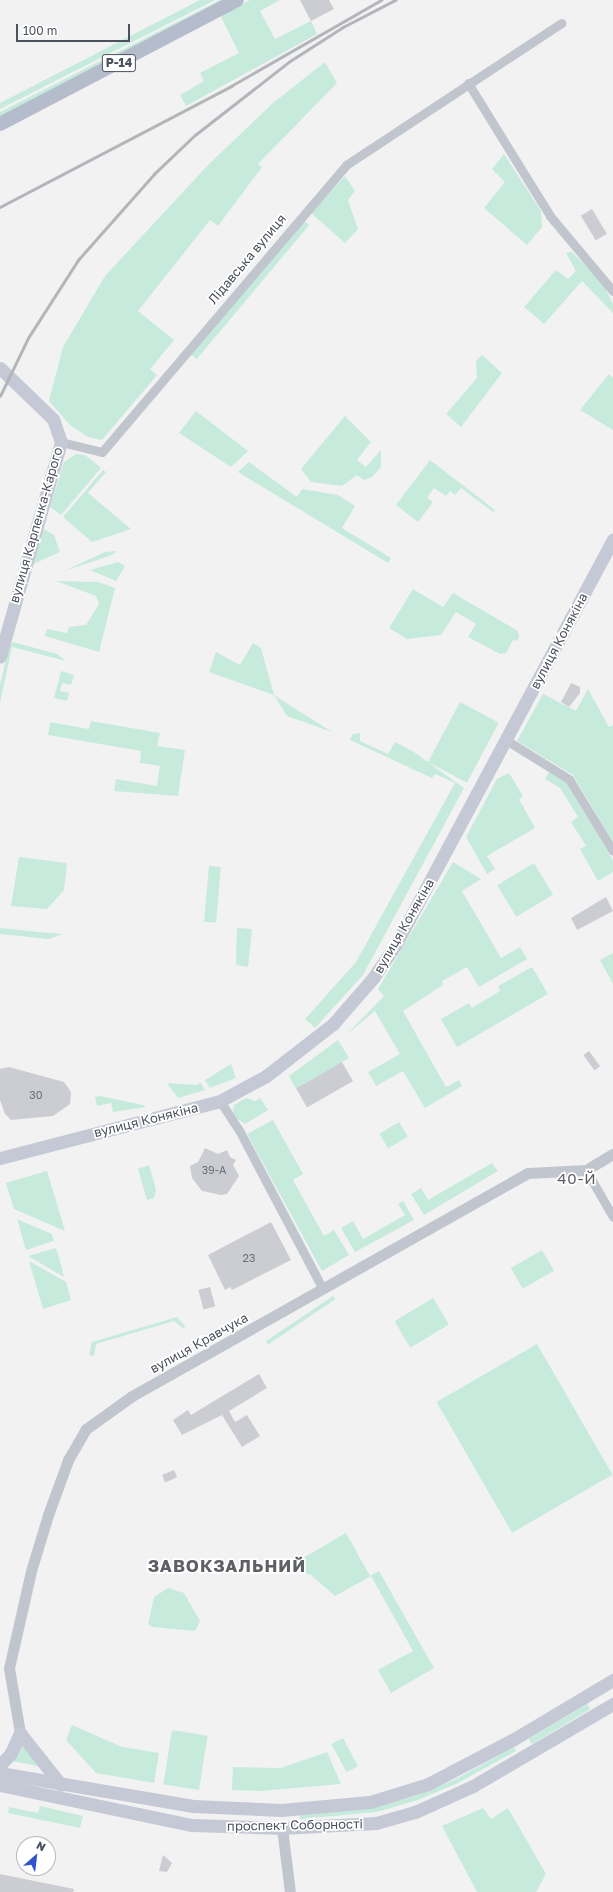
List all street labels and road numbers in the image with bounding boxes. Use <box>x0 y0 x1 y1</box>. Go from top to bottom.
road number: Р-14 <box>101 53 137 73</box>
street label: Лідавська вулиця <box>205 211 289 307</box>
street label: вулиця Карпенка-Карого <box>6 445 66 605</box>
street label: вулиця Конякіна <box>527 590 591 692</box>
street label: вулиця Конякіна <box>371 876 437 976</box>
street label: вулиця Конякіна <box>92 1100 200 1140</box>
street label: вулиця Кравчука <box>147 1310 251 1376</box>
street label: проспект Соборності <box>227 1816 363 1834</box>

